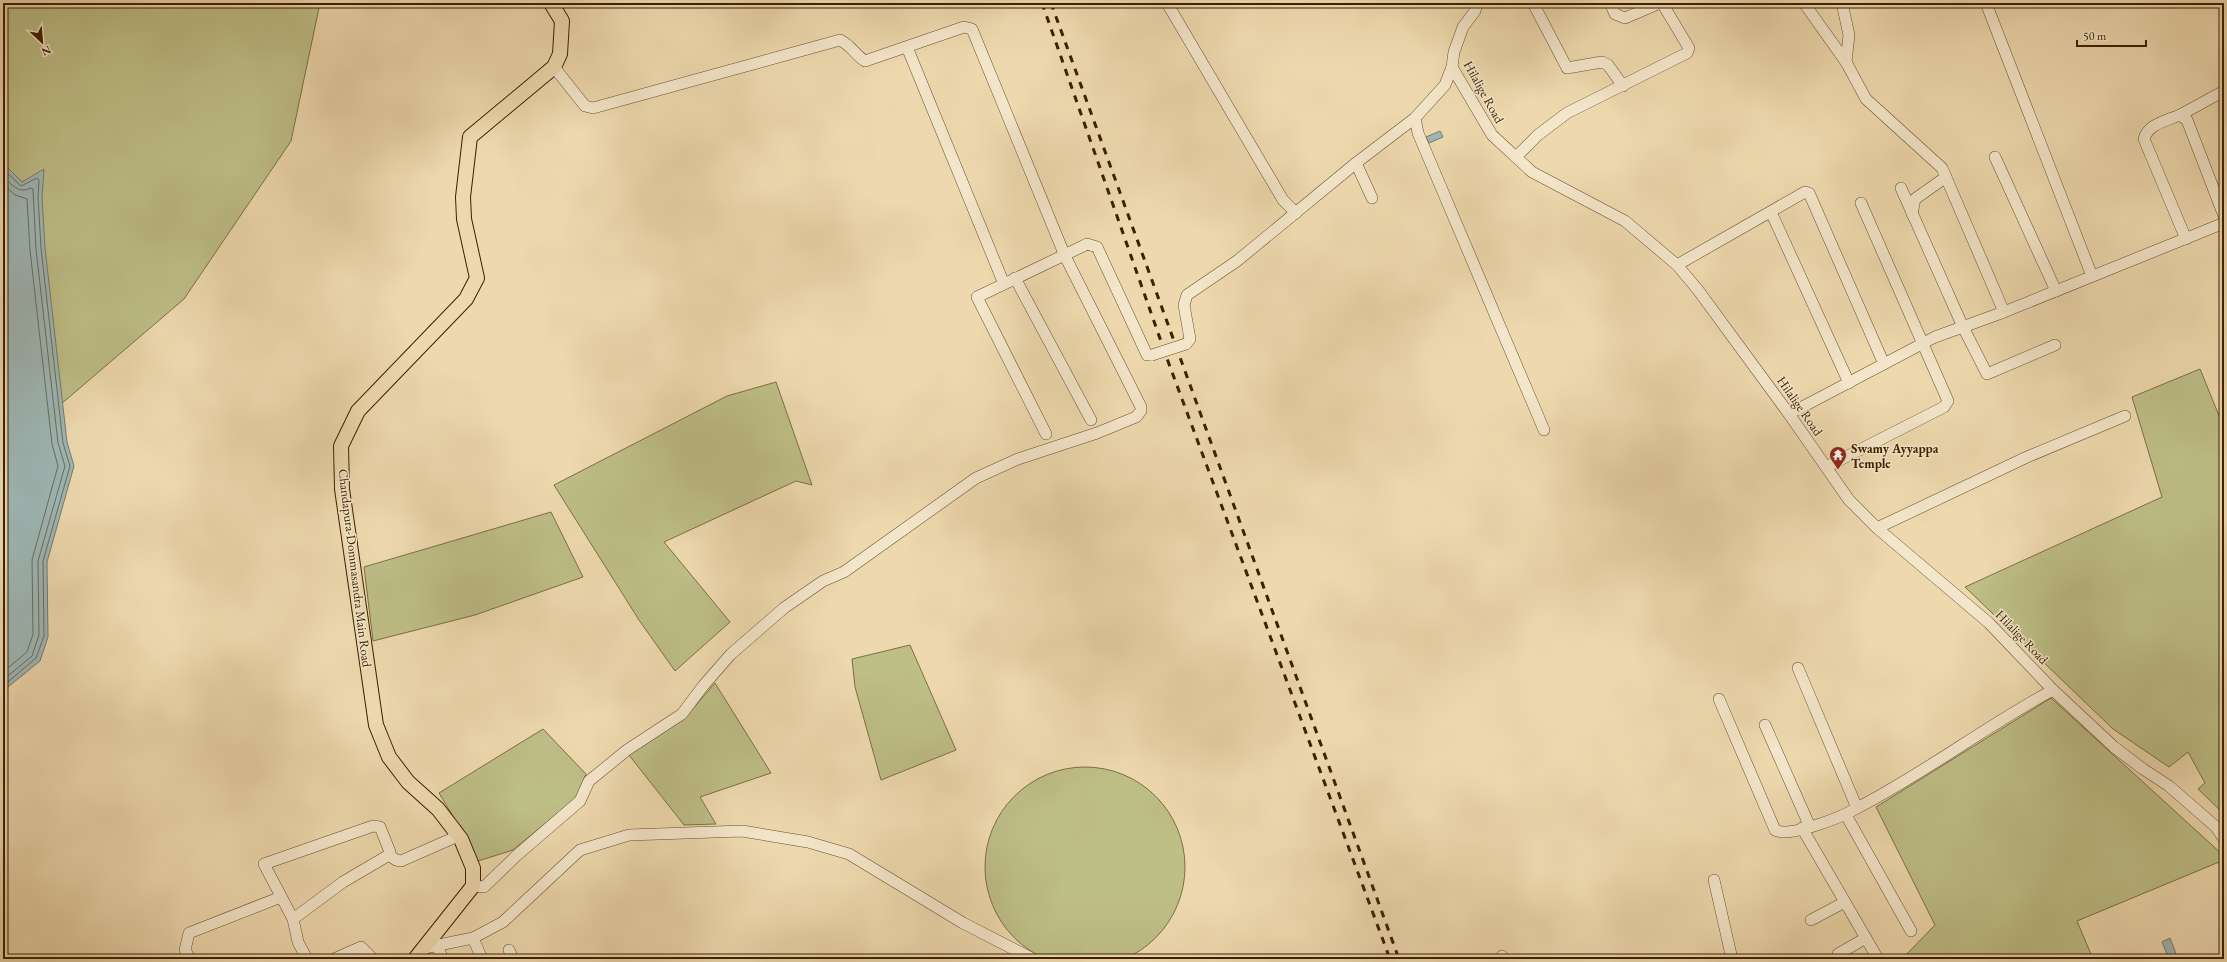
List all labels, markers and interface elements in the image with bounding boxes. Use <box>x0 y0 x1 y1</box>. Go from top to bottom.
north arrow <box>22 22 62 62</box>
scale bar <box>2077 22 2146 48</box>
text: 50 m <box>2083 28 2107 44</box>
text: N <box>39 43 53 59</box>
street label: Hilalige Road <box>1460 58 1508 127</box>
street label: Hilalige Road <box>1773 373 1827 439</box>
place label: Swamy Ayyappa Temple <box>1851 440 1939 472</box>
temple icon: Swamy Ayyappa Temple <box>1828 445 1848 470</box>
street label: Chandapura-Dommasandra Main Road <box>334 468 376 668</box>
street label: Hilalige Road <box>1992 606 2052 668</box>

